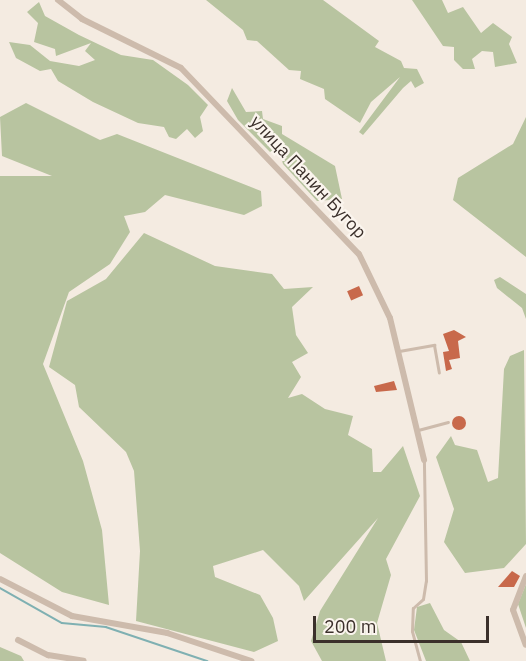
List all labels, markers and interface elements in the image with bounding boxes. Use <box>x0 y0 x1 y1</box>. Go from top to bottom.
street label: улица Панин Бугор <box>245 111 371 243</box>
scale bar <box>316 604 492 642</box>
text: 200 m <box>324 615 376 638</box>

